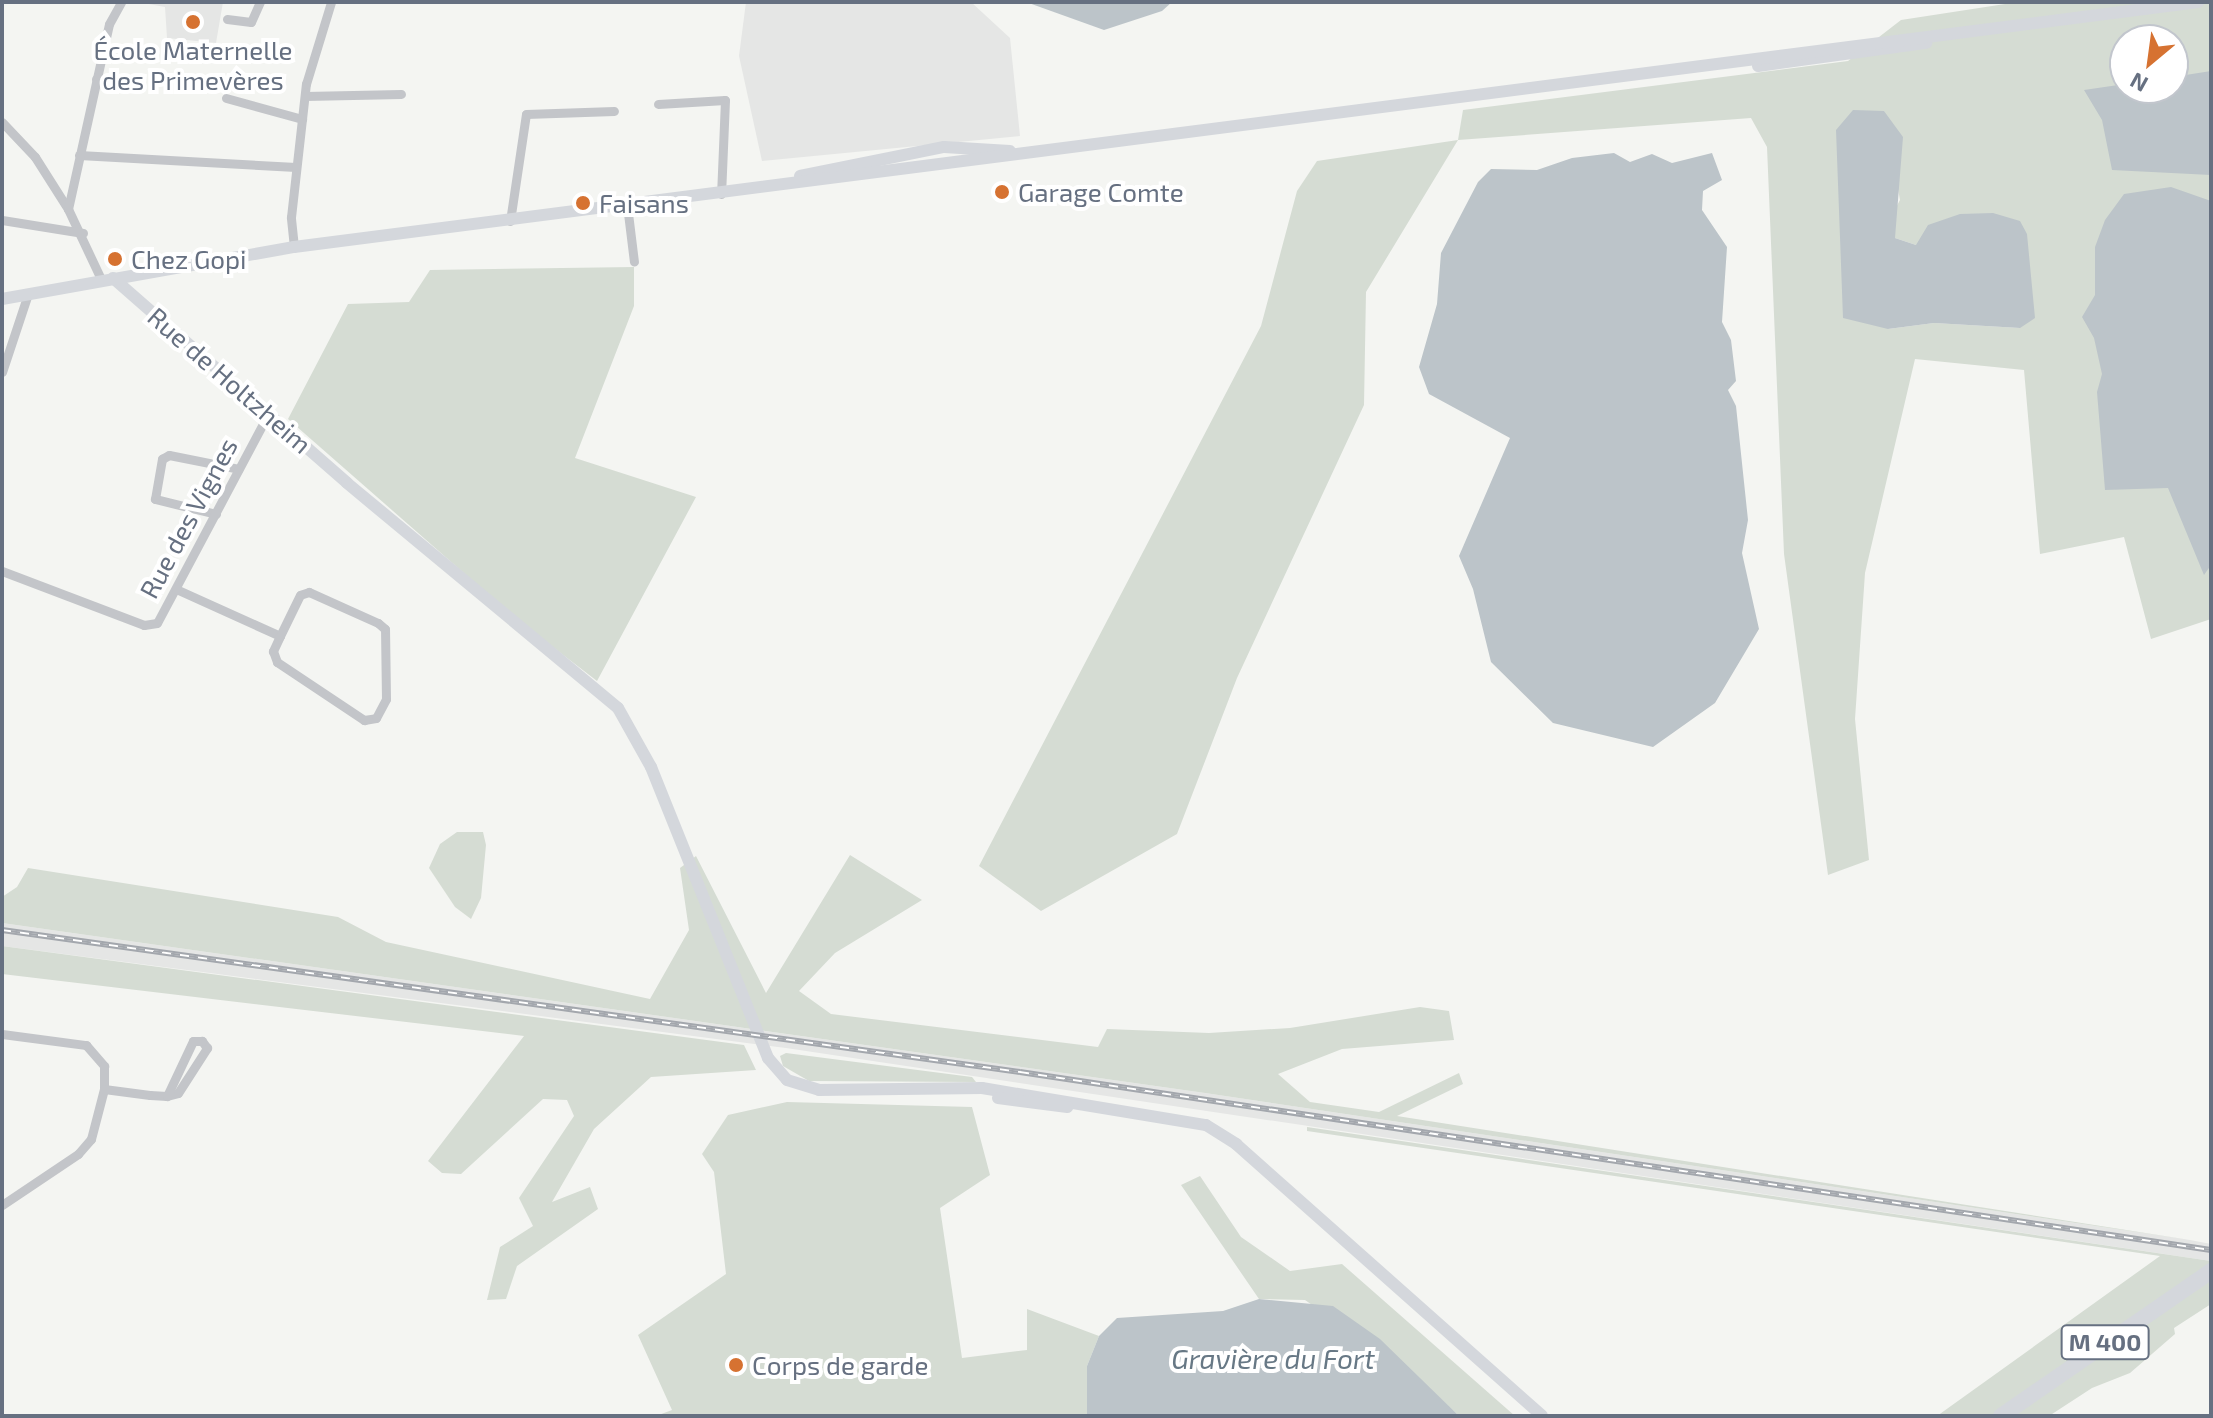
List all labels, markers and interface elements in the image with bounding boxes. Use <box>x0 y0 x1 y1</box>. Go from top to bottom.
marker: École Maternelle des Primevères <box>184 13 202 31</box>
north arrow <box>2109 24 2189 104</box>
place label: École Maternelle des Primevères <box>93 34 293 96</box>
text: N <box>2125 68 2152 98</box>
place label: Garage Comte <box>1018 176 1184 208</box>
marker: Garage Comte <box>993 183 1011 201</box>
place label: Faisans <box>599 187 689 219</box>
marker: Faisans <box>574 194 592 212</box>
place label: Chez Gopi <box>131 243 247 275</box>
marker: Chez Gopi <box>106 250 124 268</box>
street label: Rue de Holtzheim <box>142 301 318 459</box>
street label: Rue des Vignes <box>133 432 243 604</box>
road number: M 400 <box>2059 1322 2151 1362</box>
water label: Gravière du Fort <box>1171 1341 1375 1375</box>
place label: Corps de garde <box>752 1349 928 1381</box>
marker: Corps de garde <box>727 1356 745 1374</box>

